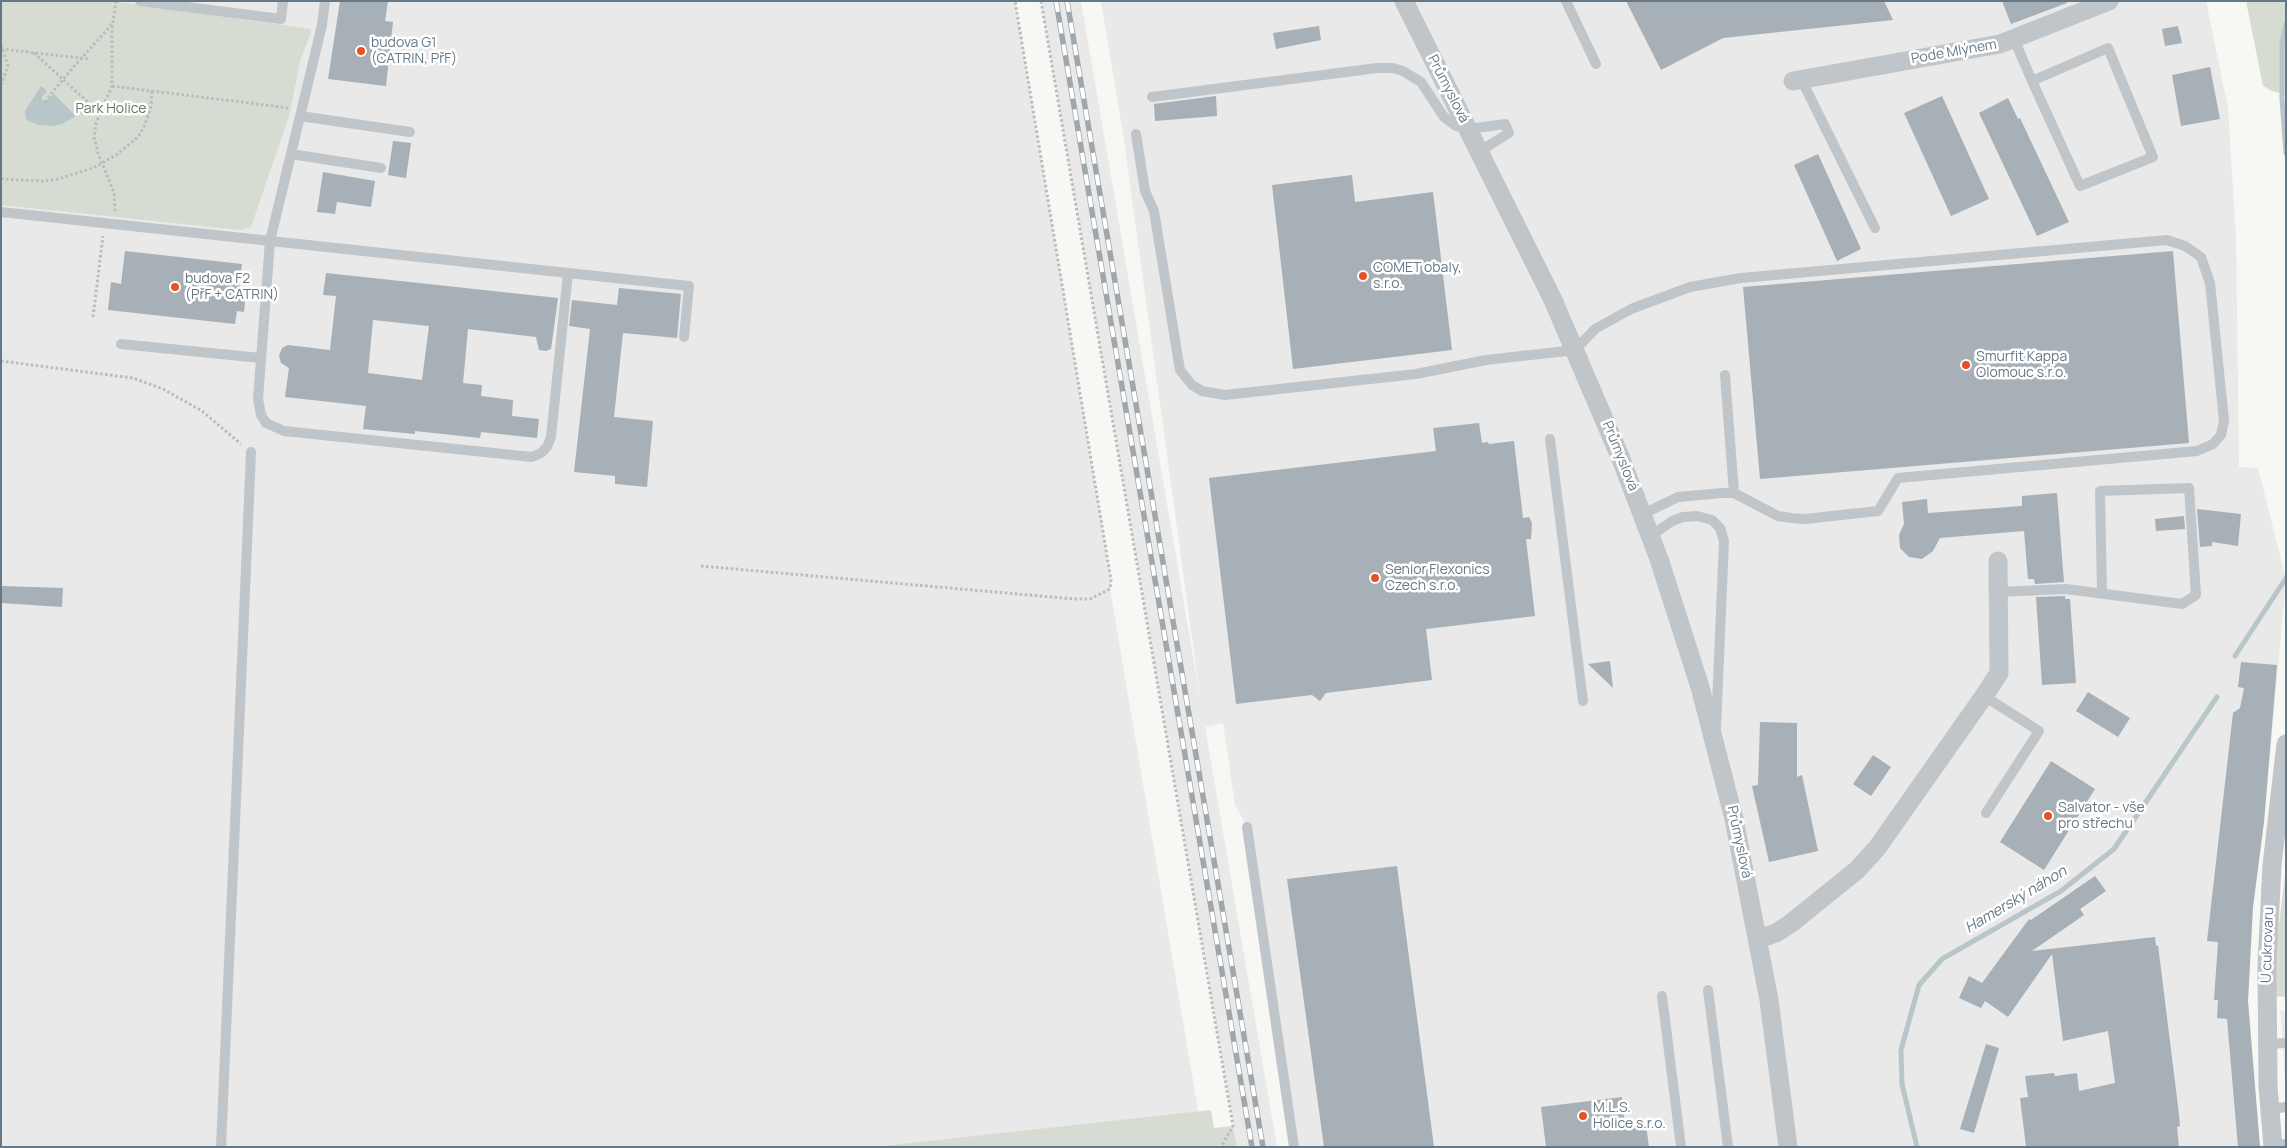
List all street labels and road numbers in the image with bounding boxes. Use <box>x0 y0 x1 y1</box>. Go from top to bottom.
street label: Pode Mlýnem <box>1910 36 1998 68</box>
street label: Průmyslová <box>1424 52 1472 126</box>
street label: Průmyslová <box>1598 419 1642 493</box>
street label: Průmyslová <box>1723 804 1755 880</box>
street label: U cukrovaru <box>2258 907 2278 983</box>

